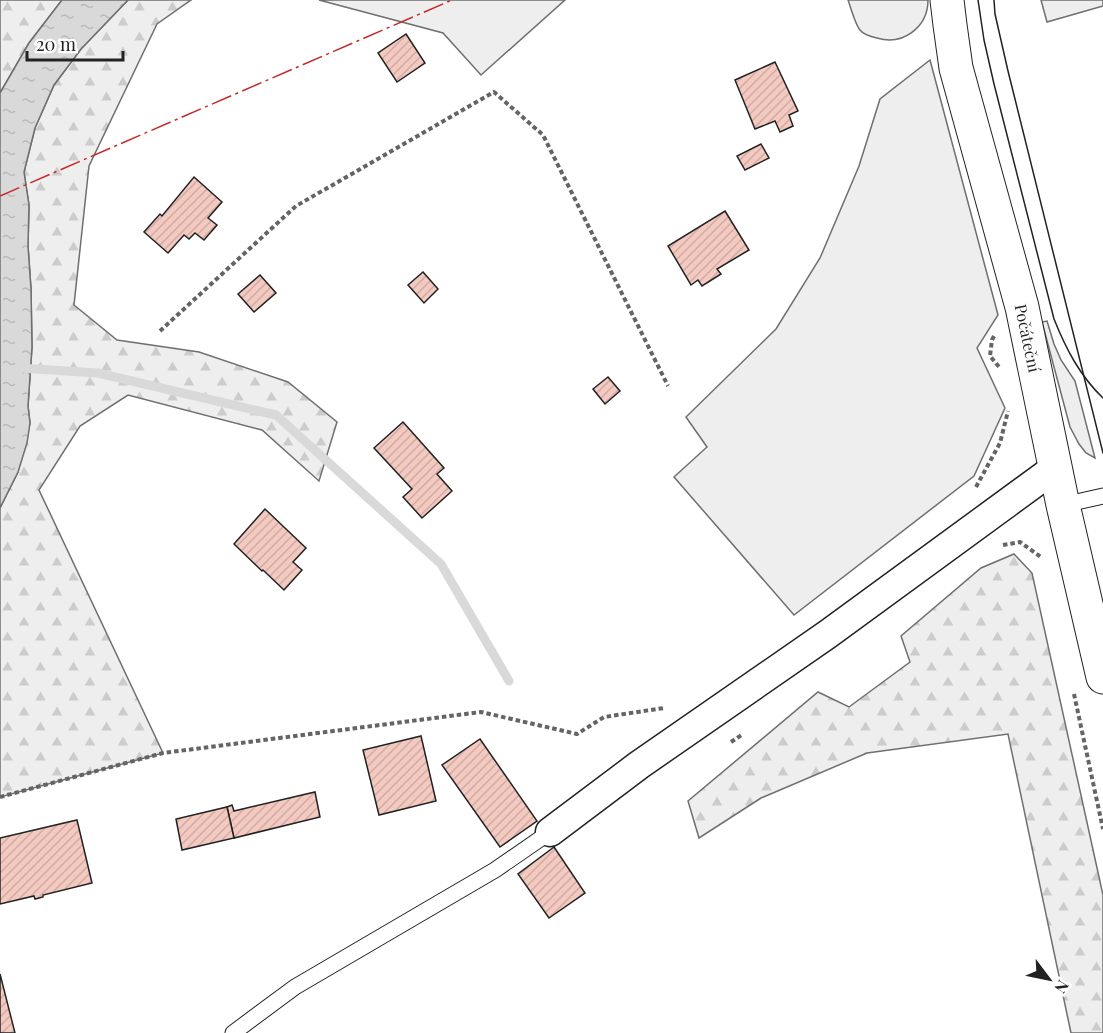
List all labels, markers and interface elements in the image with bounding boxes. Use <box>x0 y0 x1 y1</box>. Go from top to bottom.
scale bar <box>27 24 123 62</box>
text: 20 m <box>36 32 76 56</box>
street label: Počáteční <box>1011 302 1046 374</box>
north arrow <box>1019 949 1079 1009</box>
text: N <box>1050 977 1074 998</box>

